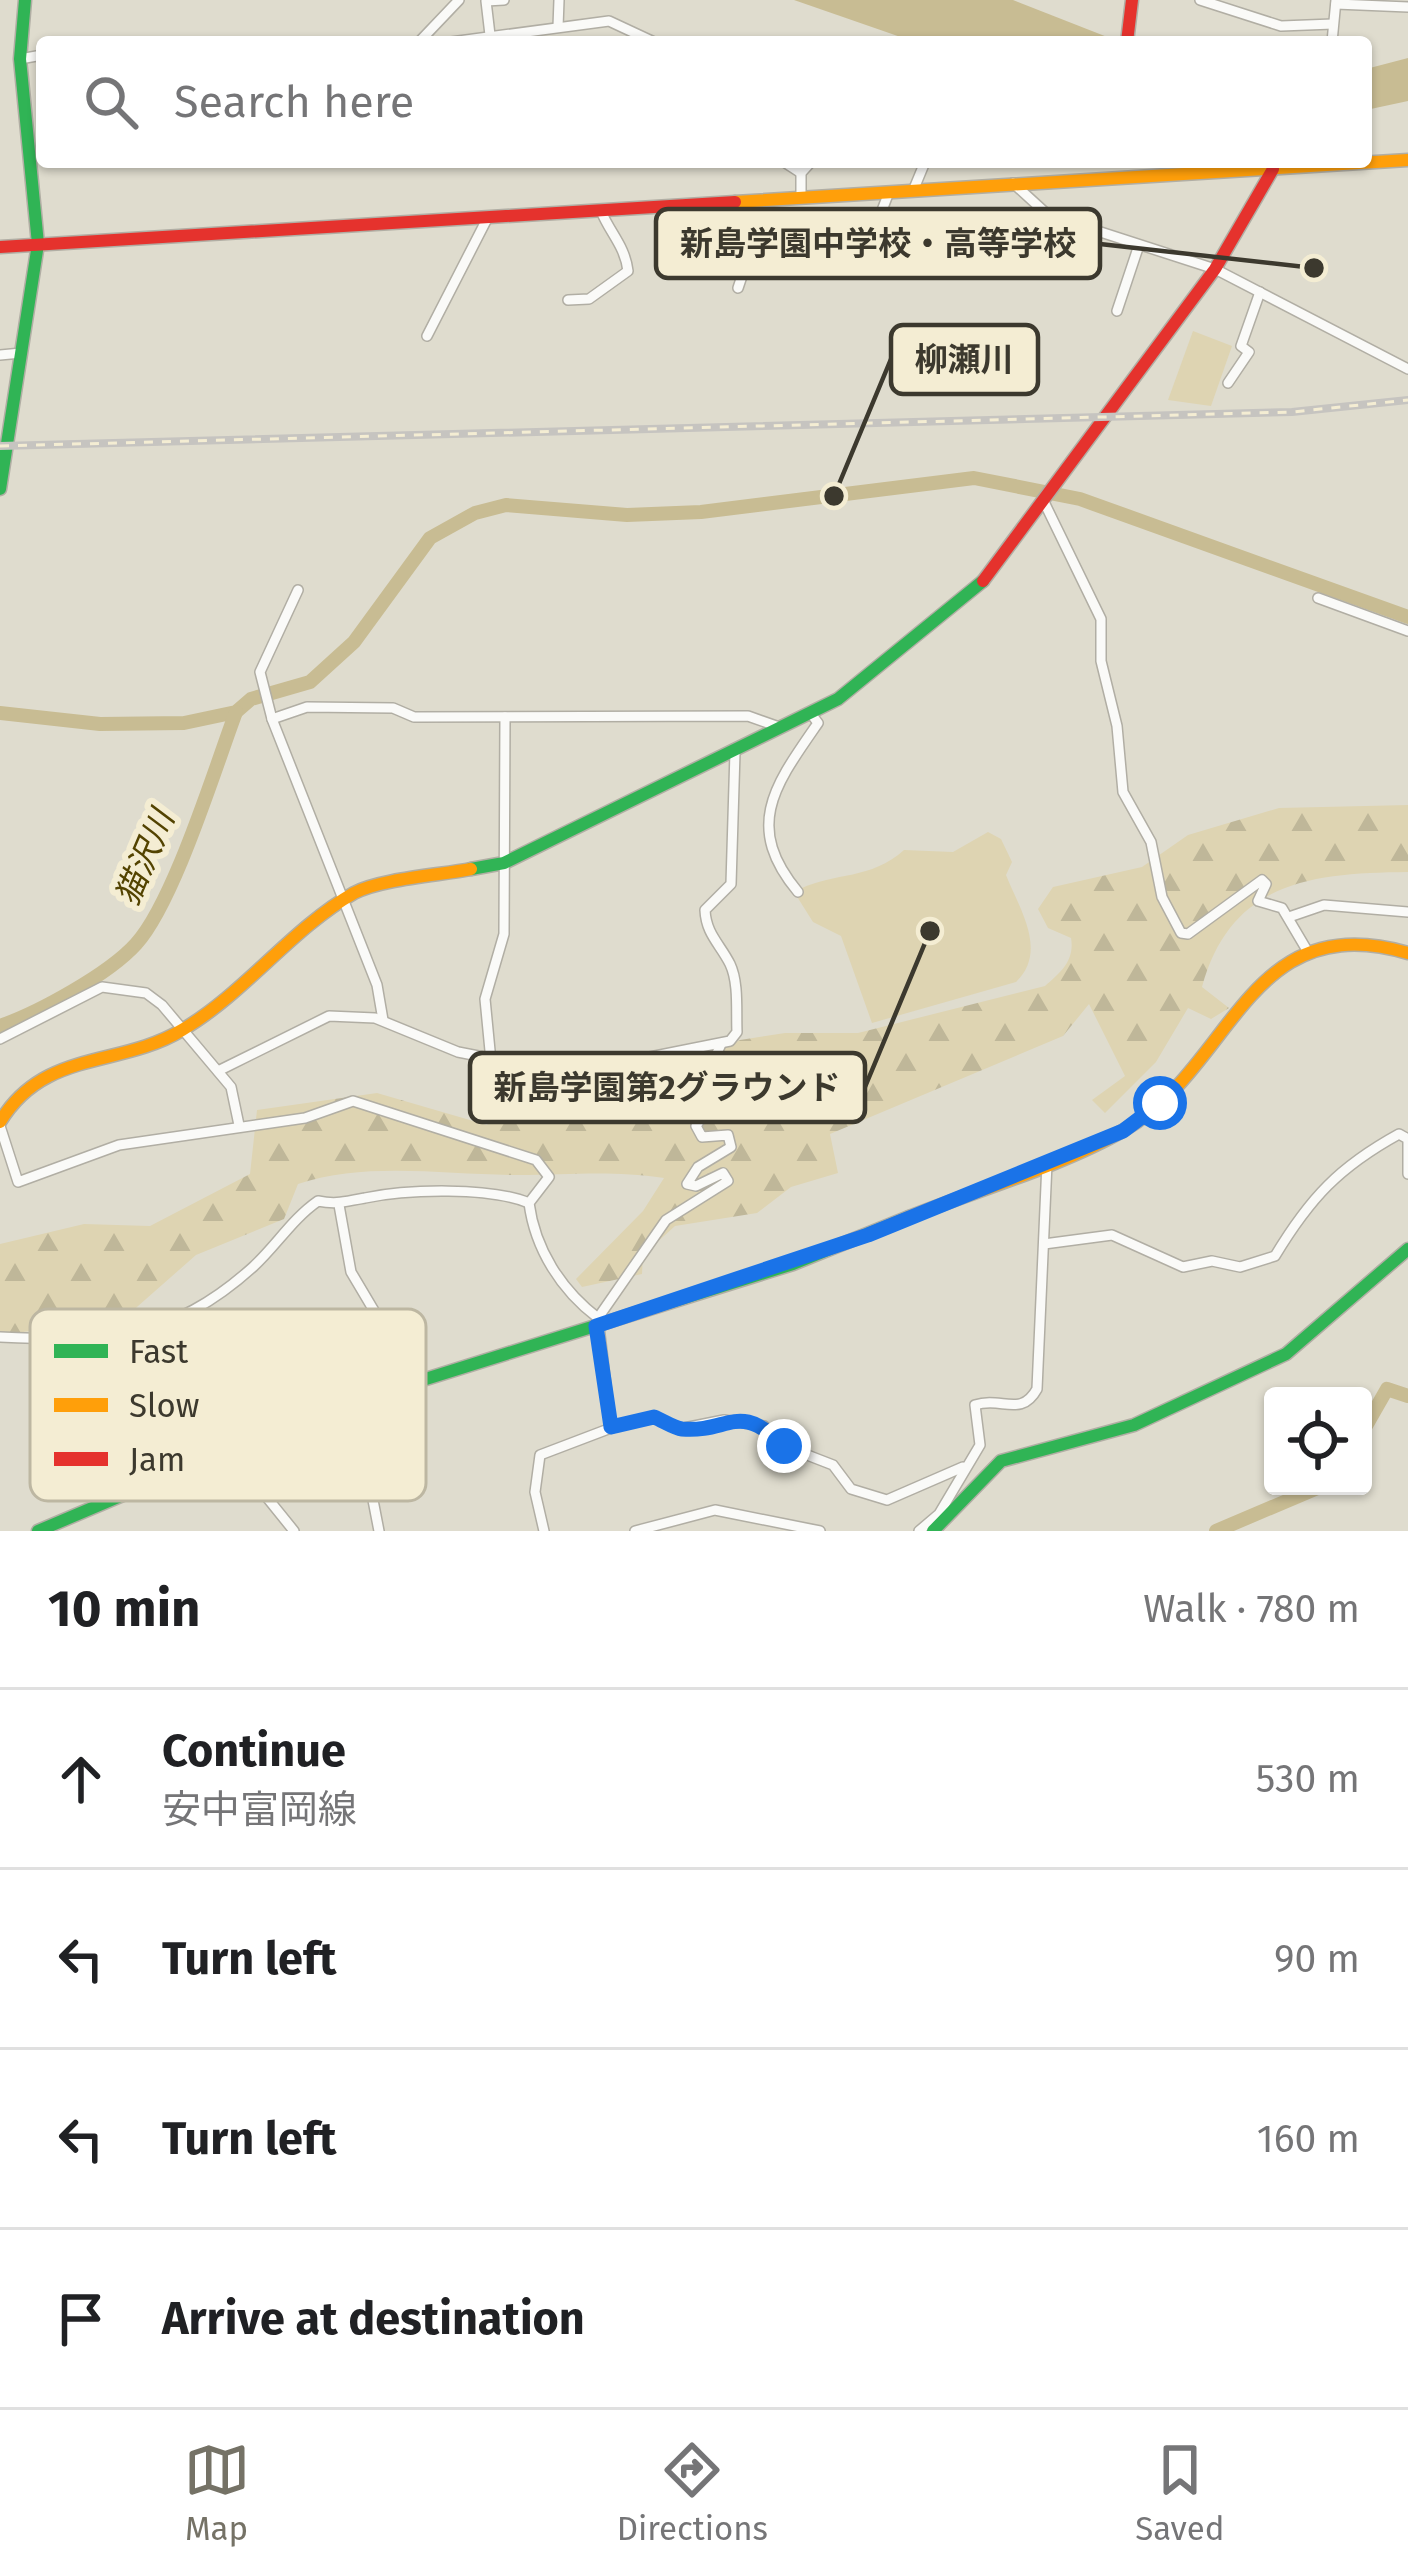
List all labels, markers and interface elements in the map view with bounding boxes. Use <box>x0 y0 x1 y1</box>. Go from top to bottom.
search box <box>36 36 1372 168</box>
icon: search <box>78 69 144 135</box>
text: Search here <box>174 75 414 129</box>
callout: 新島学園中学校・高等学校 <box>656 209 1100 278</box>
text: 新島学園中学校・高等学校 <box>680 224 1076 264</box>
callout: 柳瀬川 <box>891 325 1038 394</box>
text: 柳瀬川 <box>915 340 1014 380</box>
water label: 猫沢川 <box>107 802 184 911</box>
callout: 新島学園第2グラウンド <box>470 1053 865 1122</box>
text: 新島学園第2グラウンド <box>493 1068 841 1108</box>
route start <box>1133 1076 1187 1130</box>
legend <box>30 1309 426 1501</box>
text: Fast <box>129 1332 188 1372</box>
text: Slow <box>129 1386 199 1426</box>
map controls <box>1264 1387 1372 1495</box>
button: locate <box>1264 1387 1372 1495</box>
route end <box>757 1419 811 1473</box>
text: Jam <box>129 1440 185 1480</box>
text: 10 min <box>48 1578 201 1640</box>
text: Walk · 780 m <box>1143 1586 1360 1632</box>
text: Continue <box>162 1724 346 1778</box>
icon: ahead <box>48 1746 114 1812</box>
text: 530 m <box>1256 1756 1360 1802</box>
text: 安中富岡線 <box>162 1787 357 1833</box>
icon: left <box>48 1926 114 1992</box>
text: Turn left <box>162 1932 336 1986</box>
text: 90 m <box>1274 1936 1360 1982</box>
icon: left <box>48 2106 114 2172</box>
text: Turn left <box>162 2112 336 2166</box>
text: 160 m <box>1257 2116 1360 2162</box>
icon: arrive <box>48 2286 114 2352</box>
text: Arrive at destination <box>162 2292 585 2346</box>
tab: Map <box>184 2437 250 2549</box>
tab: Directions <box>617 2437 768 2549</box>
tab: Saved <box>1135 2437 1224 2549</box>

